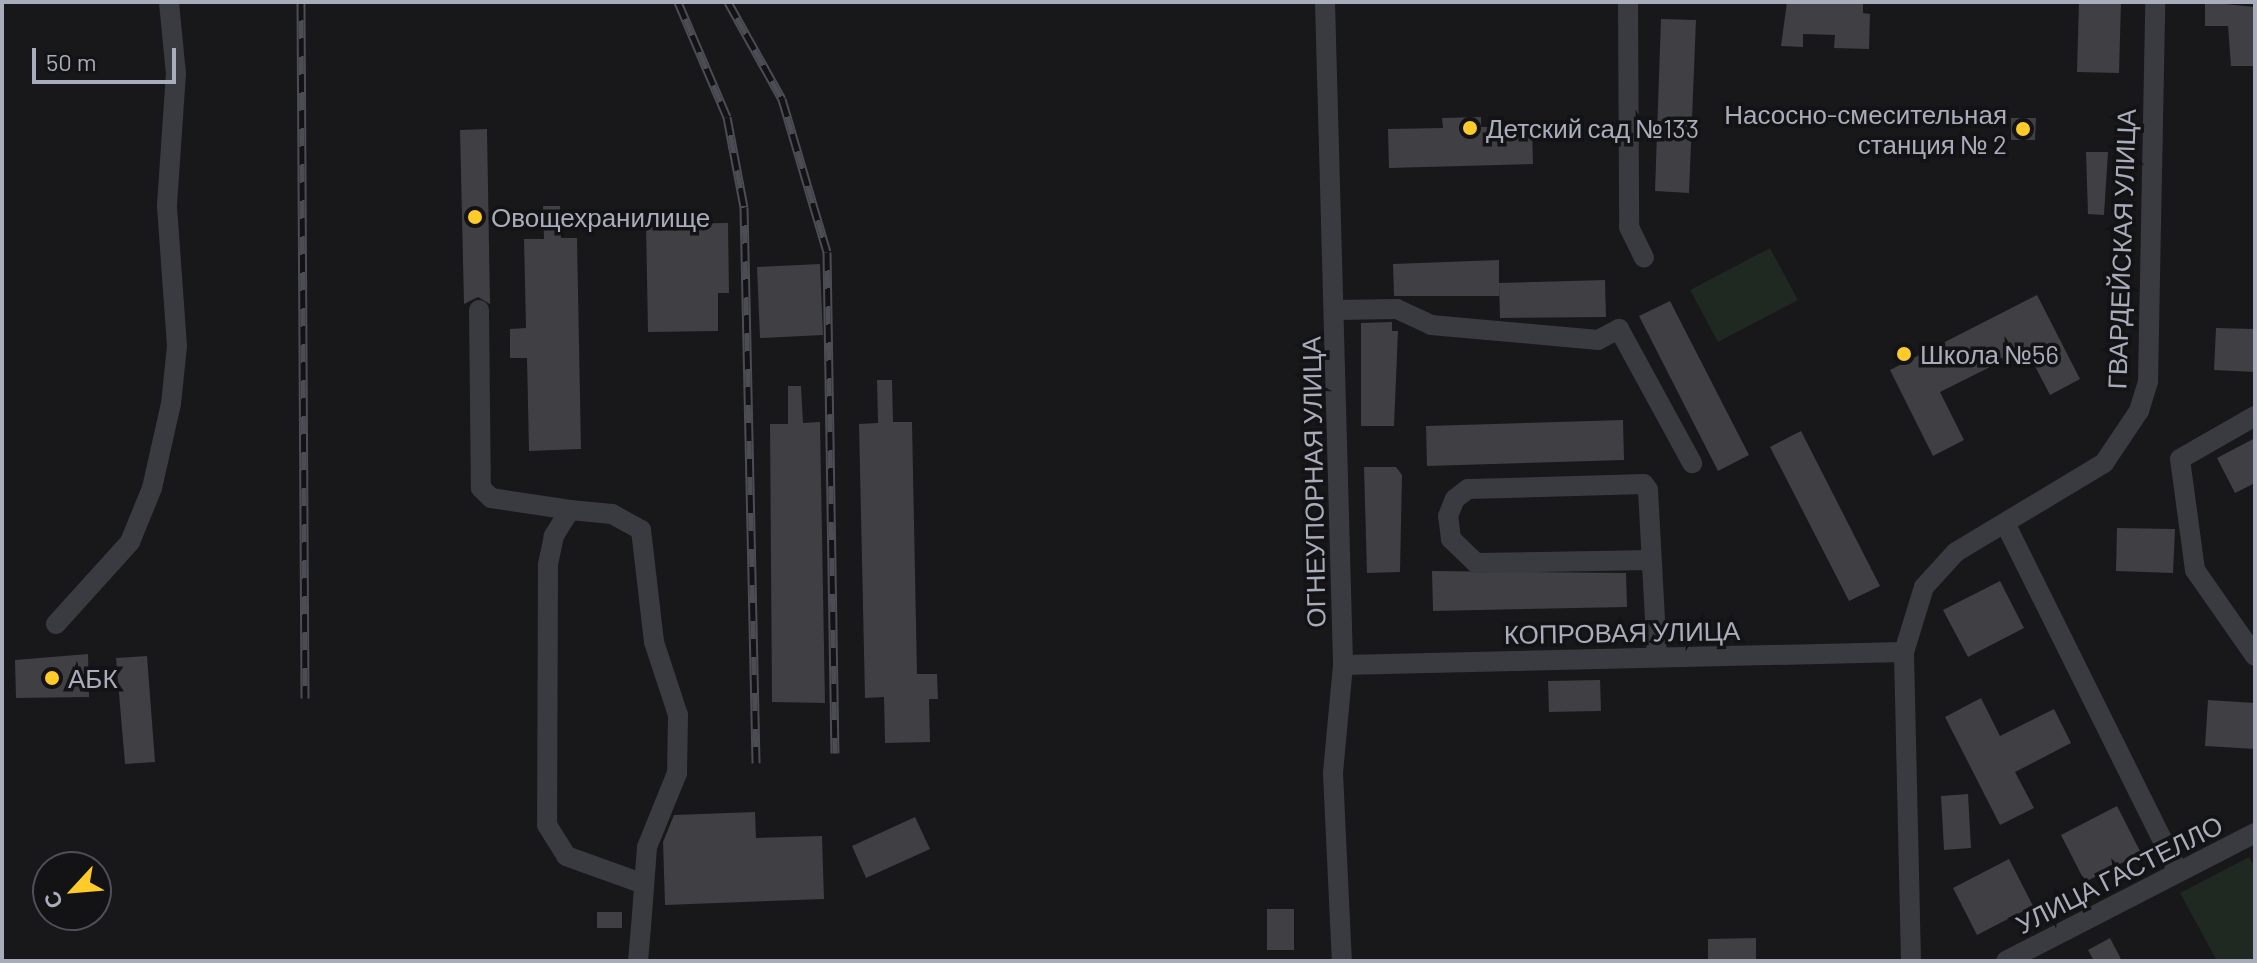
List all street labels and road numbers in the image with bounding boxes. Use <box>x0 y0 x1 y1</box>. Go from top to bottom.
street label: ГВАРДЕЙСКАЯ УЛИЦА <box>2101 108 2141 390</box>
street label: ОГНЕУПОРНАЯ УЛИЦА <box>1295 336 1331 628</box>
street label: КОПРОВАЯ УЛИЦА <box>1503 614 1741 650</box>
street label: УЛИЦА ГАСТЕЛЛО <box>2010 808 2228 940</box>

